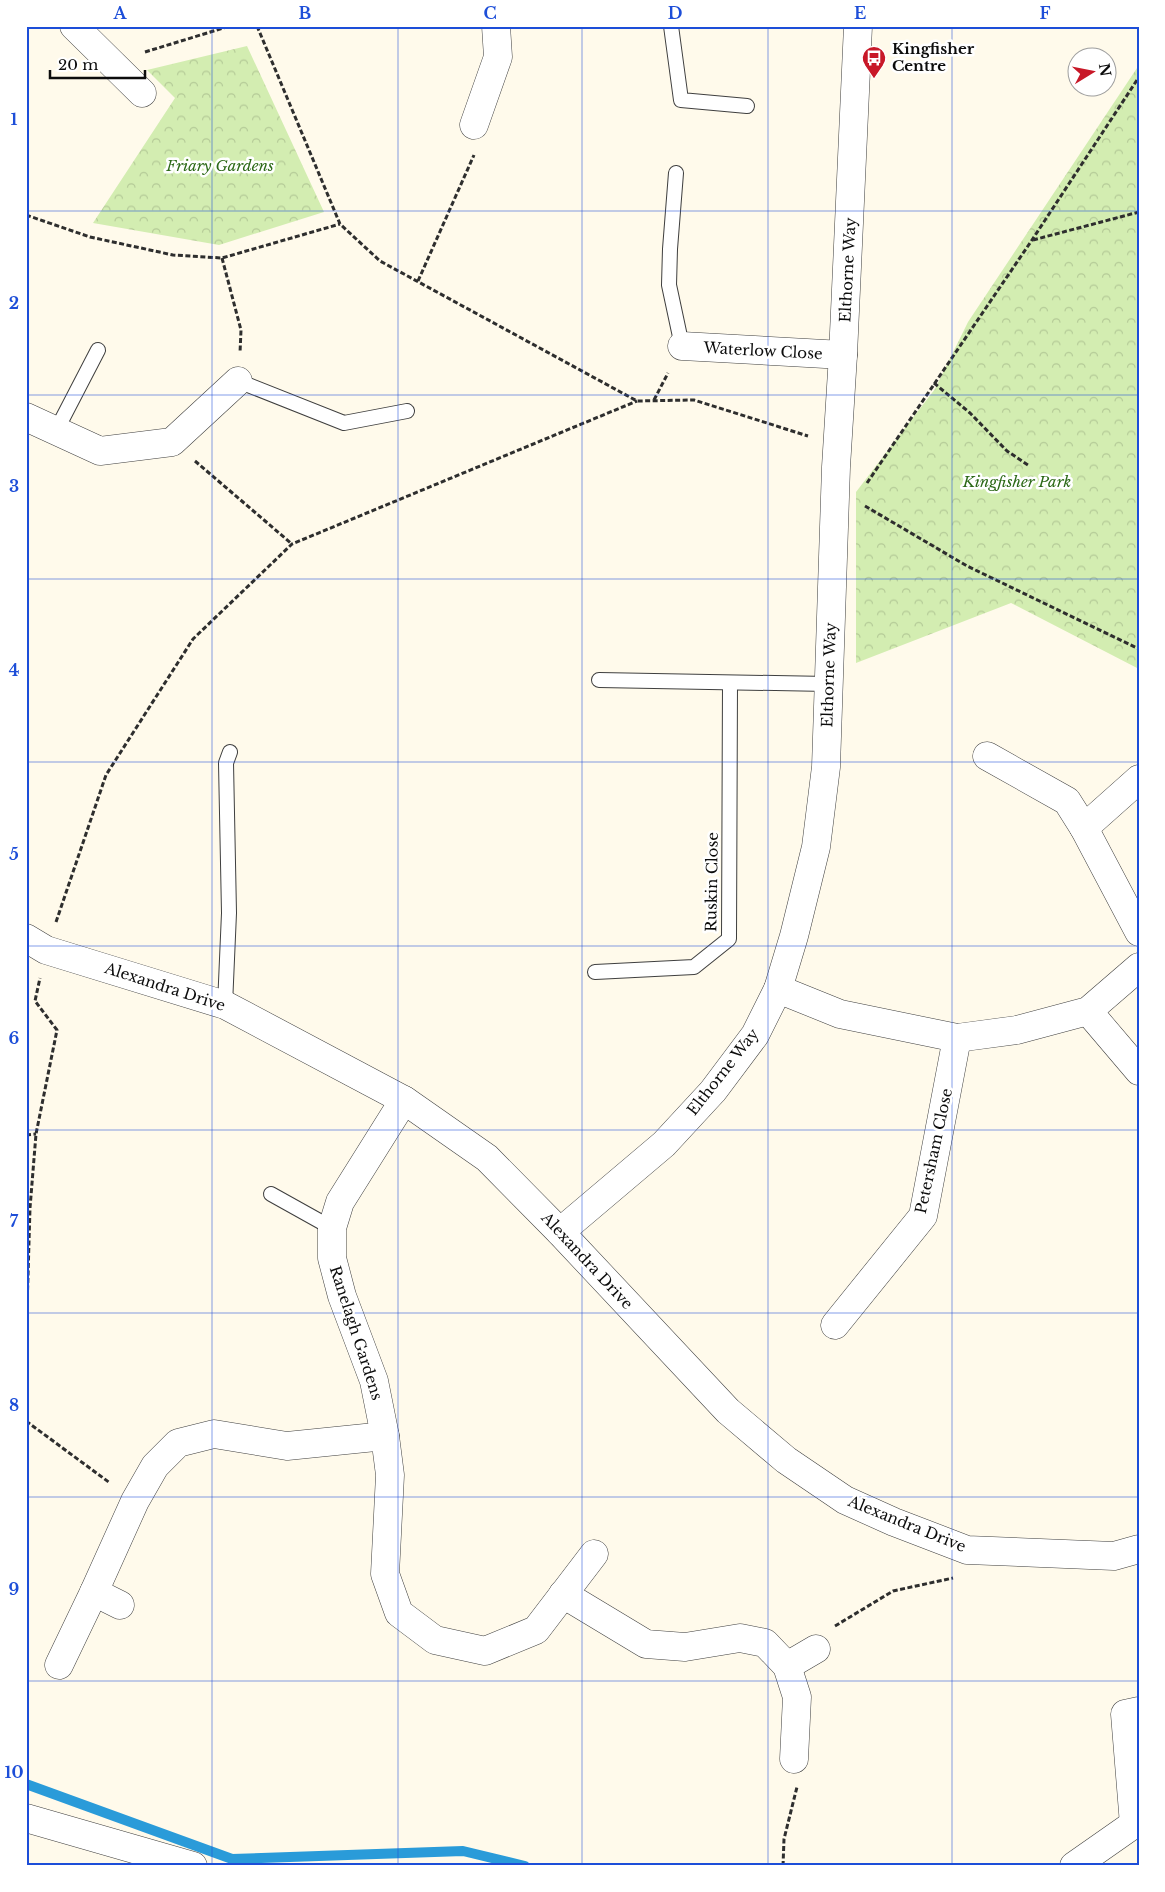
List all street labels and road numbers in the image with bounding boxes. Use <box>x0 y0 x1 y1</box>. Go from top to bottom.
street label: Elthorne Way <box>835 217 860 323</box>
street label: Waterlow Close <box>702 338 823 363</box>
street label: Elthorne Way <box>817 622 840 728</box>
street label: Ruskin Close <box>701 832 722 932</box>
street label: Alexandra Drive <box>102 958 228 1015</box>
street label: Elthorne Way <box>683 1024 763 1119</box>
street label: Petersham Close <box>911 1086 956 1215</box>
street label: Alexandra Drive <box>537 1208 637 1313</box>
street label: Ranelagh Gardens <box>326 1263 387 1403</box>
street label: Alexandra Drive <box>845 1491 969 1556</box>

